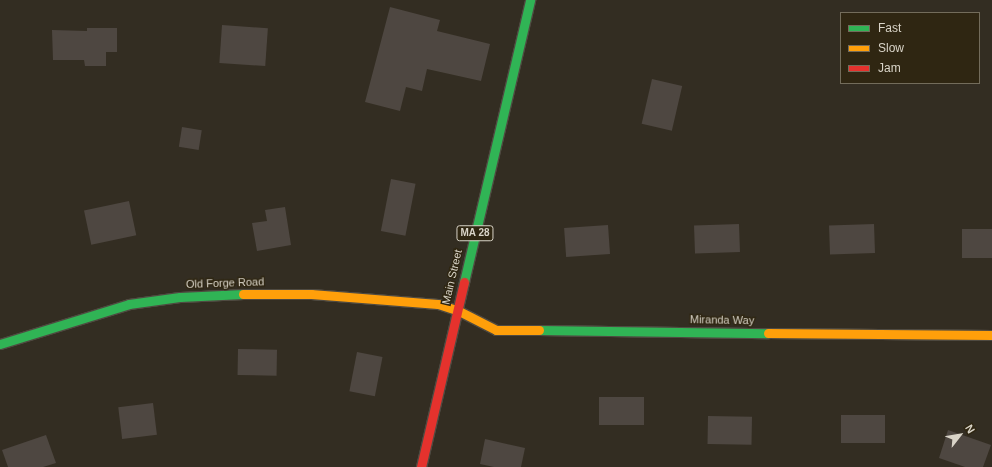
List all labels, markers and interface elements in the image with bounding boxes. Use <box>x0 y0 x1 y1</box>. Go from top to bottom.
legend <box>840 12 980 84</box>
text: Fast <box>878 21 901 35</box>
text: Slow <box>878 41 904 55</box>
text: Jam <box>878 61 901 75</box>
road number: MA 28 <box>456 225 494 241</box>
street label: Main Street <box>439 248 465 306</box>
street label: Old Forge Road <box>186 275 264 291</box>
street label: Miranda Way <box>690 313 754 327</box>
north arrow <box>940 415 980 455</box>
text: N <box>963 422 977 435</box>

